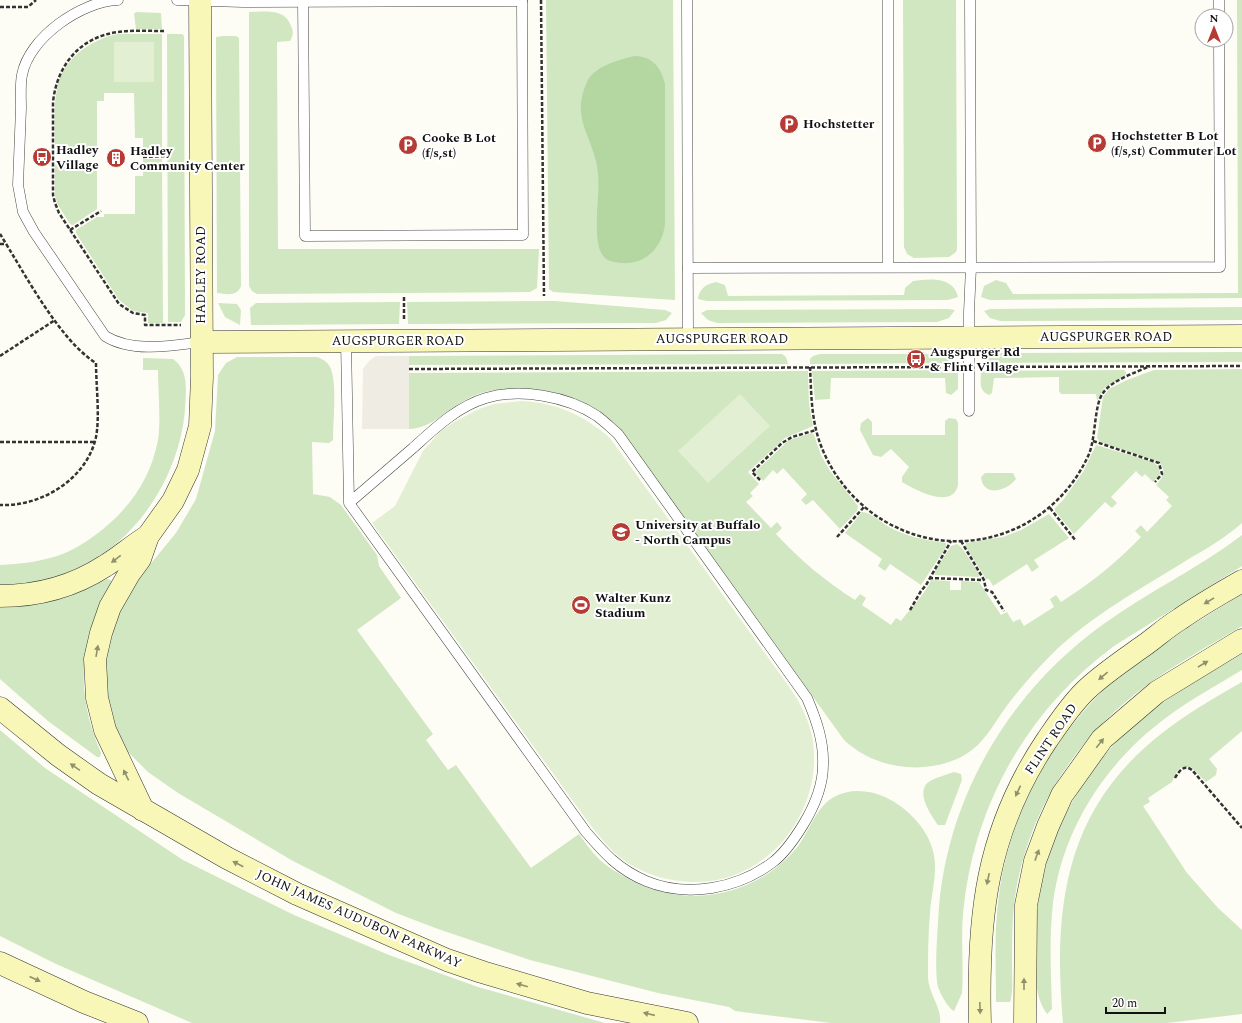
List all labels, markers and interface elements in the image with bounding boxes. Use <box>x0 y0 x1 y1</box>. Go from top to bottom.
north arrow <box>1194 8 1234 48</box>
text: N <box>1210 10 1219 27</box>
parking icon: Hochstetter <box>778 113 800 135</box>
place label: Hochstetter <box>803 114 875 134</box>
place label: Hochstetter B Lot (f/s,st) Commuter Lot <box>1111 126 1237 161</box>
place label: Cooke B Lot (f/s,st) <box>422 128 496 163</box>
parking icon: Hochstetter B Lot (f/s,st) Commuter Lot <box>1086 132 1108 154</box>
parking icon: Cooke B Lot (f/s,st) <box>397 134 419 156</box>
place label: Hadley Village <box>56 140 99 175</box>
place label: Hadley Community Center <box>130 141 245 176</box>
bus stop icon: Hadley Village <box>31 146 53 168</box>
building icon: Hadley Community Center <box>105 147 127 169</box>
street label: HADLEY ROAD <box>191 226 211 324</box>
street label: AUGSPURGER ROAD <box>1040 327 1172 347</box>
street label: AUGSPURGER ROAD <box>656 329 788 349</box>
street label: AUGSPURGER ROAD <box>332 331 464 351</box>
place label: Augspurger Rd & Flint Village <box>930 342 1020 377</box>
bus stop icon: Augspurger Rd & Flint Village <box>905 348 927 370</box>
place label: University at Buffalo - North Campus <box>635 515 760 550</box>
school or university icon: University at Buffalo - North Campus <box>610 521 632 543</box>
one-way arrow <box>111 554 122 563</box>
place label: Walter Kunz Stadium <box>595 588 671 623</box>
sports icon: Walter Kunz Stadium <box>570 594 592 616</box>
one-way arrow <box>1203 598 1215 605</box>
one-way arrow <box>94 645 100 657</box>
one-way arrow <box>1197 661 1209 668</box>
one-way arrow <box>1098 671 1107 680</box>
street label: FLINT ROAD <box>1020 699 1082 779</box>
one-way arrow <box>1096 737 1105 748</box>
one-way arrow <box>69 763 80 771</box>
one-way arrow <box>123 769 129 781</box>
one-way arrow <box>1015 786 1021 797</box>
one-way arrow <box>1034 849 1040 861</box>
one-way arrow <box>232 860 243 867</box>
street label: JOHN JAMES AUDUBON PARKWAY <box>253 865 465 973</box>
one-way arrow <box>984 873 990 885</box>
one-way arrow <box>30 976 41 982</box>
one-way arrow <box>1021 977 1027 990</box>
one-way arrow <box>516 982 528 988</box>
scale bar <box>1106 989 1165 1015</box>
text: 20 m <box>1112 994 1137 1013</box>
one-way arrow <box>976 1002 983 1014</box>
one-way arrow <box>643 1011 655 1017</box>

